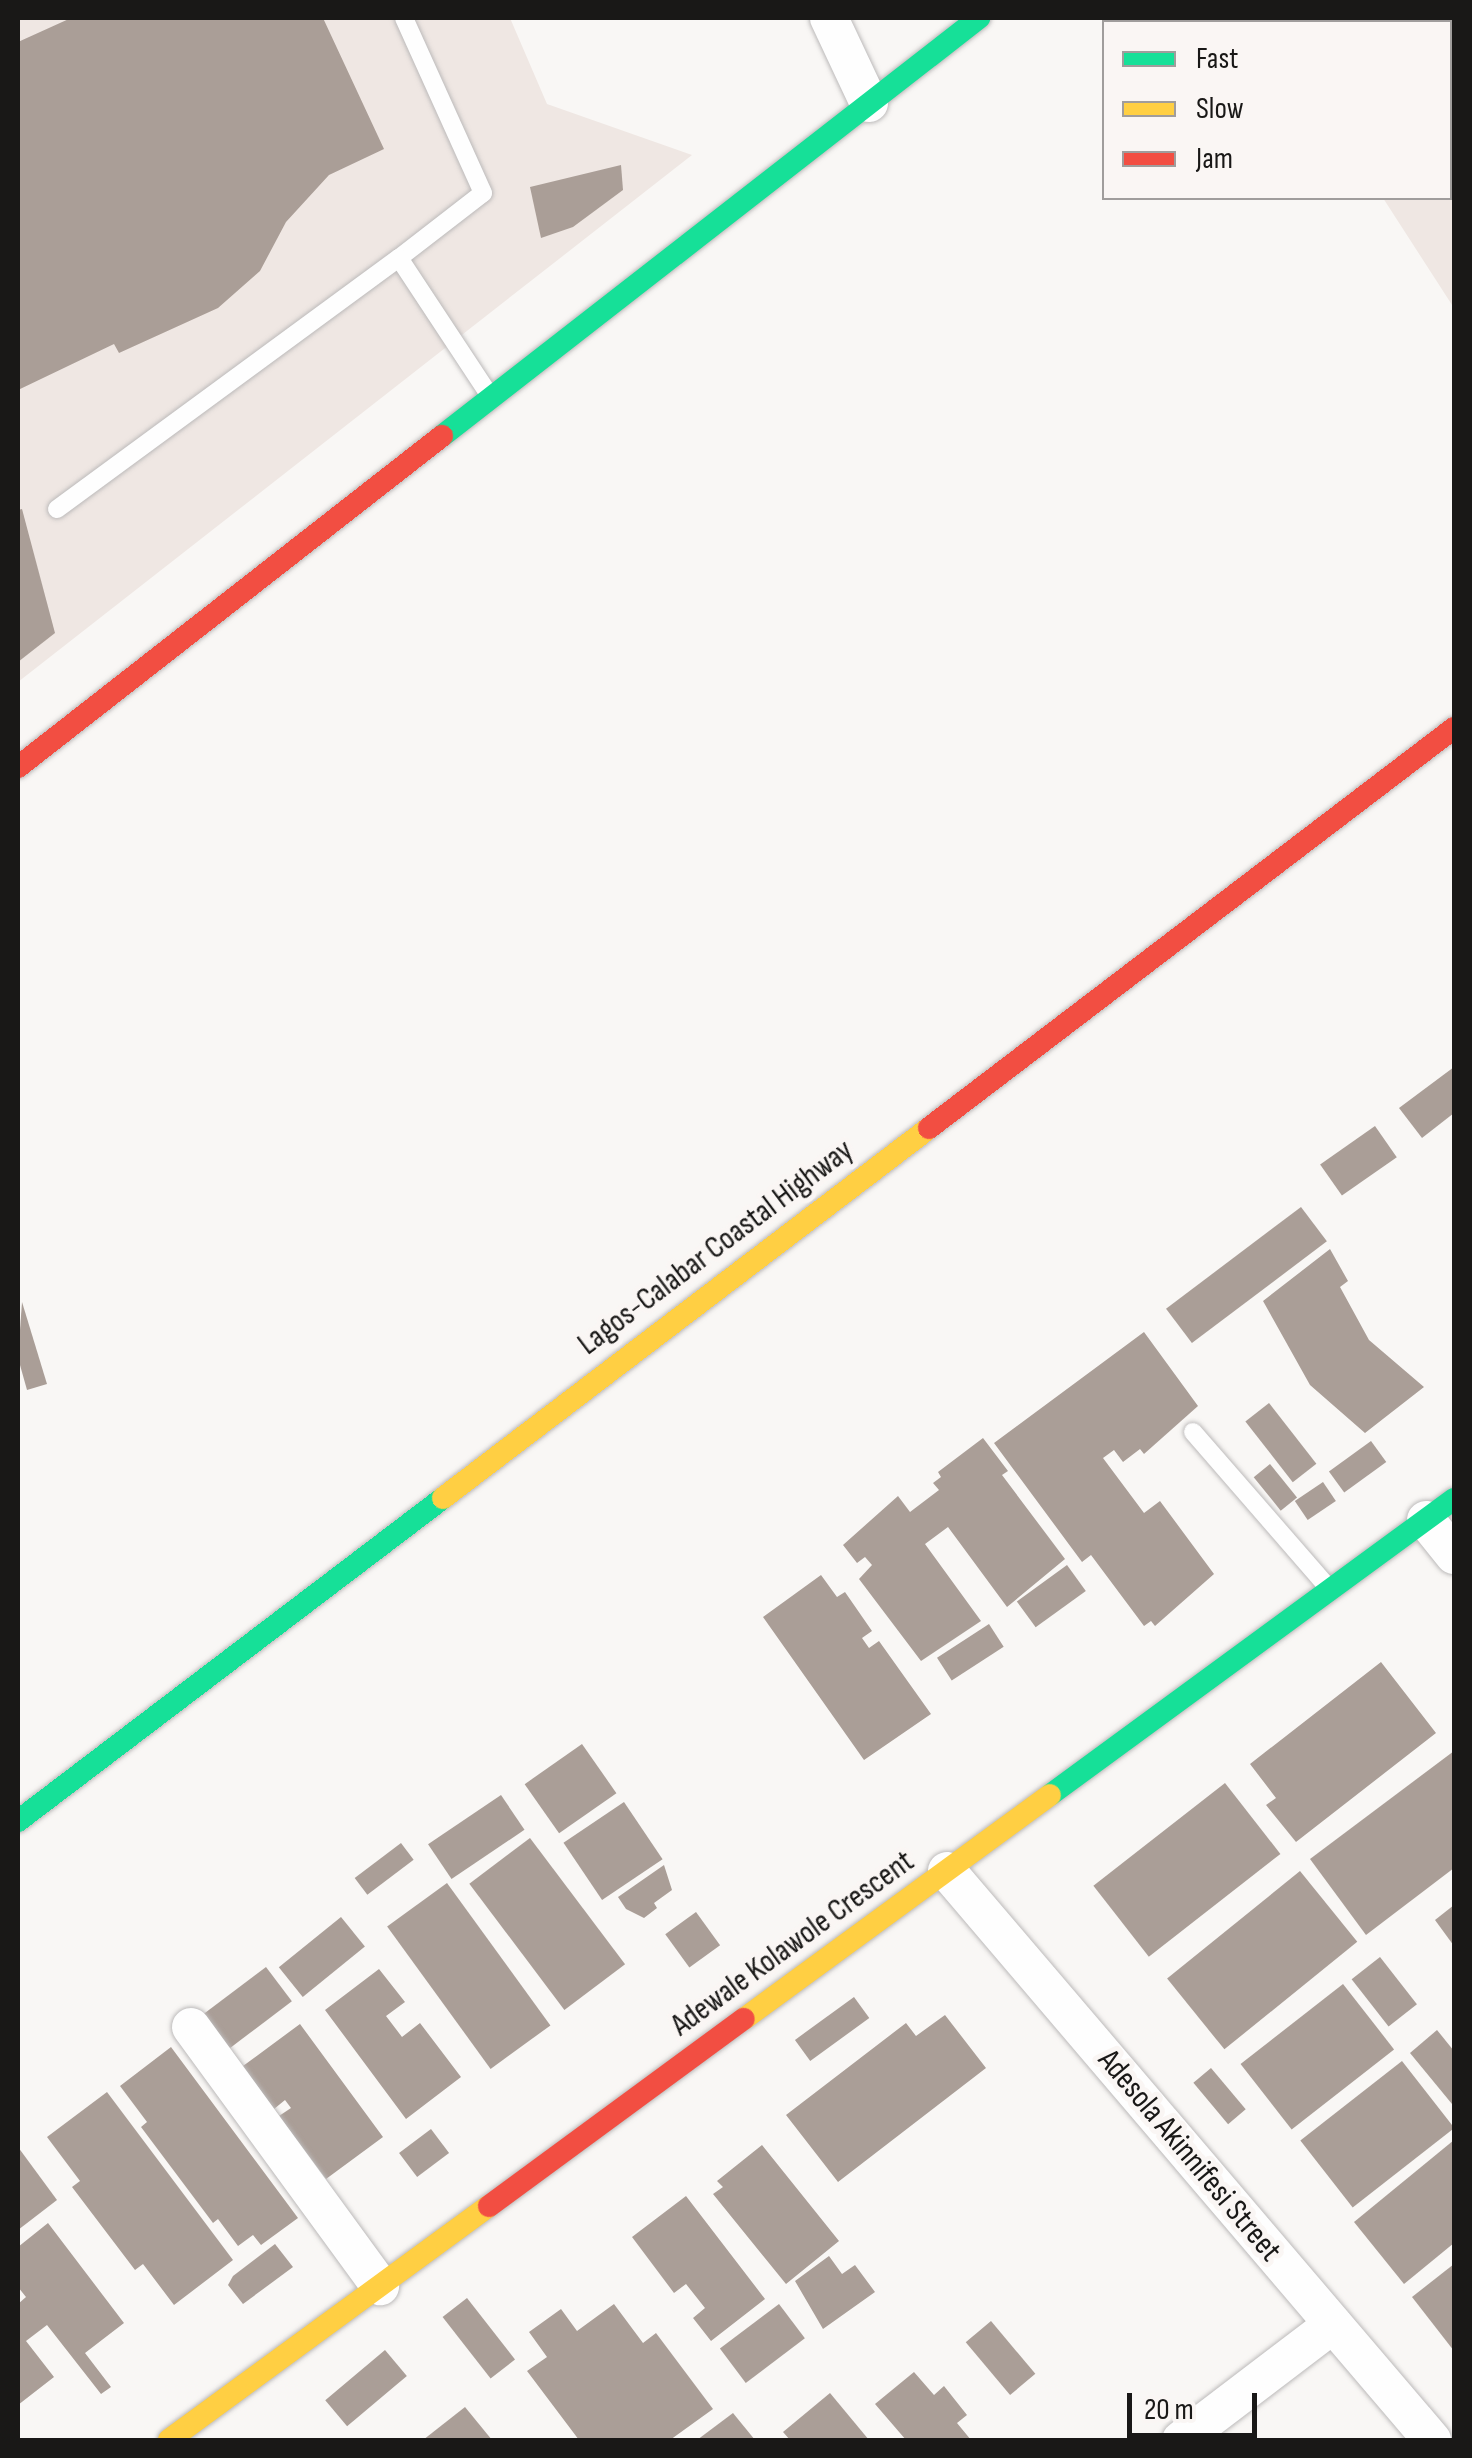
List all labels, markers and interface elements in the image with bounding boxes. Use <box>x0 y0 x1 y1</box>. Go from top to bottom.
legend <box>1102 20 1452 200</box>
text: Fast <box>1196 41 1238 77</box>
text: Slow <box>1196 91 1244 127</box>
text: Jam <box>1196 141 1233 177</box>
street label: Lagos-Calabar Coastal Highway <box>571 1132 861 1364</box>
street label: Adewale Kolawole Crescent <box>664 1843 922 2045</box>
street label: Adesola Akinnifesi Street <box>1089 2042 1289 2270</box>
scale bar <box>1132 2373 1262 2435</box>
text: 20 m <box>1144 2392 1194 2428</box>

